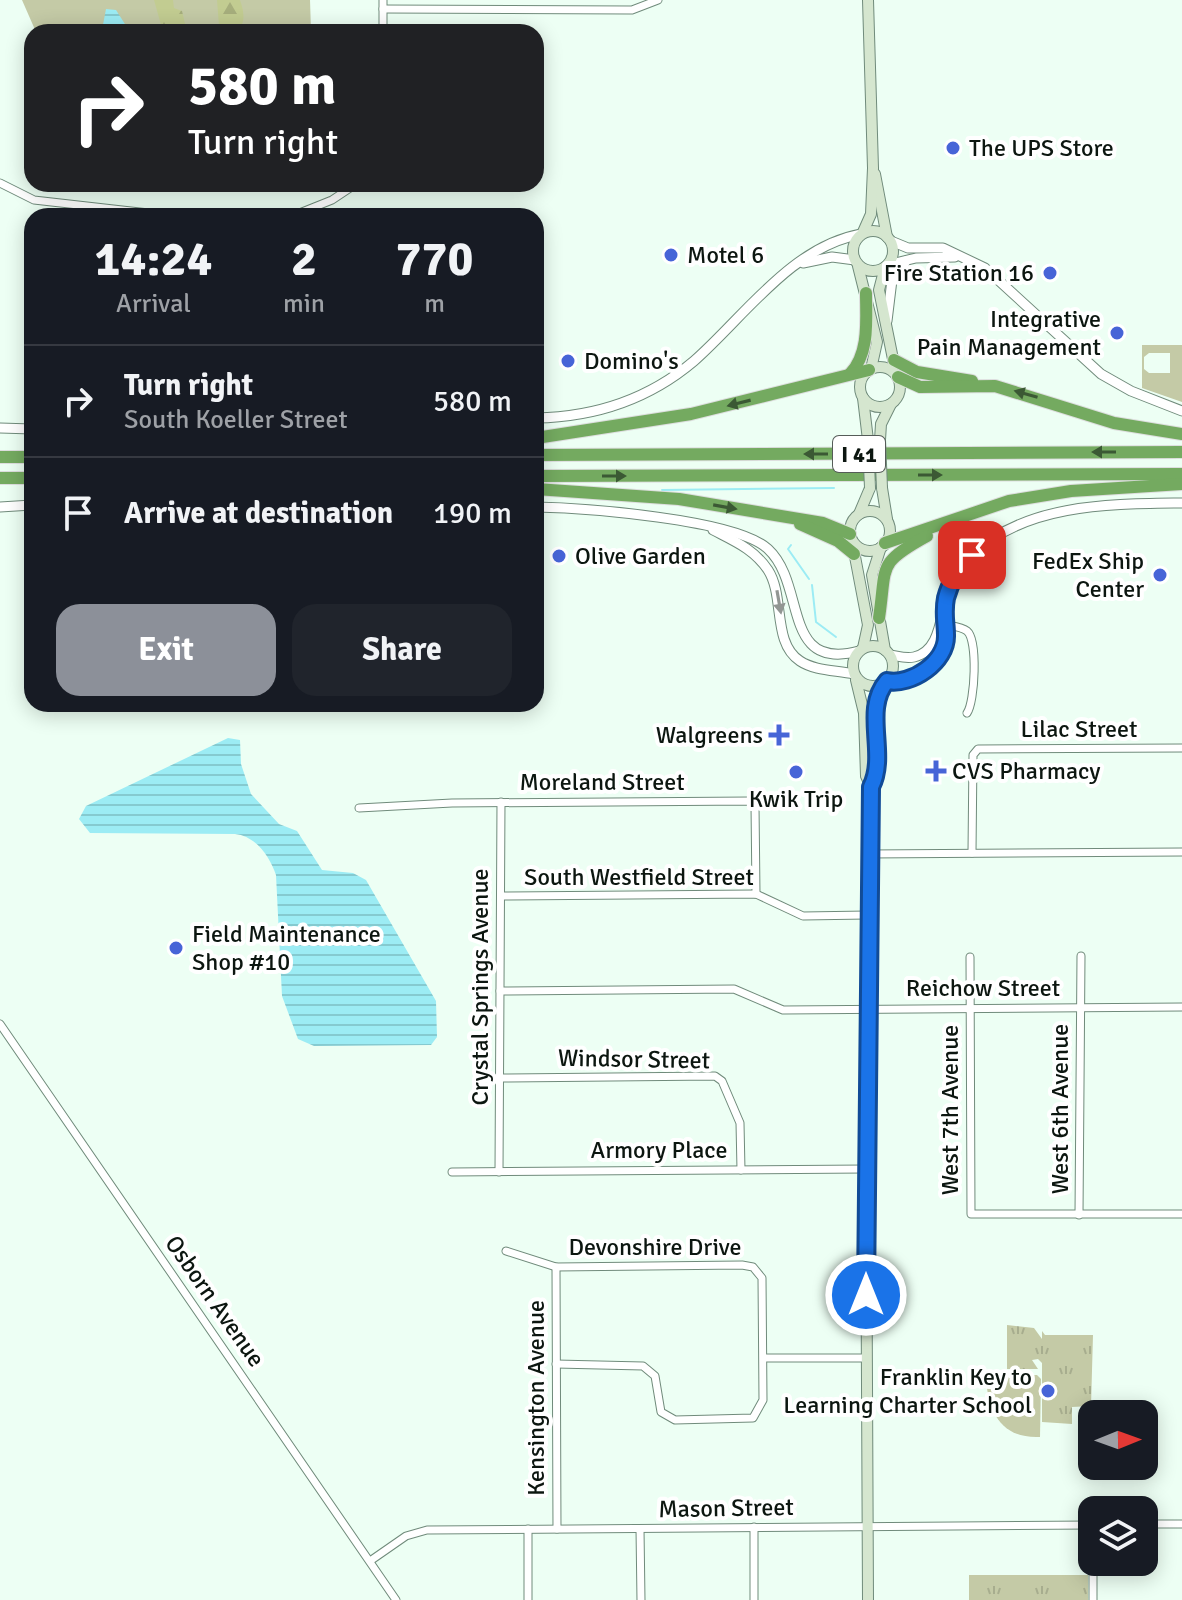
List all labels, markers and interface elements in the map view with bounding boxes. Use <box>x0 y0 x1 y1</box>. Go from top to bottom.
text: 580 m <box>188 51 336 120</box>
icon: right <box>56 56 160 160</box>
text: Turn right <box>188 120 338 165</box>
place label: The UPS Store <box>969 133 1114 163</box>
marker: The UPS Store <box>944 139 962 157</box>
text: 14:24 <box>95 230 212 289</box>
text: 2 <box>291 230 317 289</box>
text: 770 <box>396 230 473 289</box>
place label: Motel 6 <box>687 240 764 270</box>
marker: Motel 6 <box>662 246 680 264</box>
place label: Fire Station 16 <box>884 258 1034 288</box>
marker: Fire Station 16 <box>1041 264 1059 282</box>
text: Arrival <box>116 288 191 320</box>
text: min <box>283 288 325 320</box>
text: m <box>424 288 445 320</box>
place label: Integrative Pain Management <box>917 304 1101 362</box>
marker: Integrative Pain Management <box>1108 324 1126 342</box>
place label: Domino's <box>584 346 679 376</box>
marker: Domino's <box>559 352 577 370</box>
text: Turn right <box>124 367 253 404</box>
icon: right <box>56 379 100 423</box>
text: 580 m <box>433 383 512 420</box>
one-way arrow <box>1013 387 1037 400</box>
one-way arrow <box>726 398 751 410</box>
text: South Koeller Street <box>124 404 348 436</box>
road number: I 41 <box>833 436 885 472</box>
one-way arrow <box>1091 446 1116 458</box>
one-way arrow <box>803 448 828 460</box>
one-way arrow <box>918 469 943 481</box>
one-way arrow <box>602 470 627 482</box>
icon: arrive <box>56 491 100 535</box>
text: Arrive at destination <box>124 495 393 532</box>
text: 190 m <box>433 495 512 532</box>
one-way arrow <box>713 501 738 513</box>
pin <box>938 521 1006 589</box>
icon: arrive <box>950 533 994 577</box>
place label: Olive Garden <box>575 541 706 571</box>
place label: FedEx Ship Center <box>1032 546 1144 604</box>
marker: Olive Garden <box>550 547 568 565</box>
marker: FedEx Ship Center <box>1151 566 1169 584</box>
one-way arrow <box>773 589 786 614</box>
button: Exit <box>56 604 276 696</box>
button: Share <box>292 604 512 696</box>
street label: Lilac Street <box>1021 714 1137 744</box>
place label: Walgreens <box>656 720 763 750</box>
marker: Walgreens <box>770 726 788 744</box>
place label: CVS Pharmacy <box>952 756 1101 786</box>
marker: CVS Pharmacy <box>927 762 945 780</box>
marker: Kwik Trip <box>787 763 805 781</box>
street label: Moreland Street <box>519 767 685 797</box>
place label: Kwik Trip <box>749 784 843 814</box>
street label: South Westfield Street <box>524 862 754 892</box>
street label: Crystal Springs Avenue <box>465 868 495 1106</box>
place label: Field Maintenance Shop #10 <box>192 919 381 977</box>
marker: Field Maintenance Shop #10 <box>167 939 185 957</box>
street label: Reichow Street <box>906 973 1060 1003</box>
street label: West 6th Avenue <box>1045 1024 1075 1194</box>
street label: West 7th Avenue <box>935 1025 965 1195</box>
street label: Windsor Street <box>558 1043 710 1075</box>
street label: Armory Place <box>590 1135 728 1165</box>
street label: Osborn Avenue <box>159 1229 271 1373</box>
street label: Devonshire Drive <box>569 1232 741 1262</box>
position arrow <box>824 1253 908 1337</box>
street label: Kensington Avenue <box>521 1300 551 1496</box>
place label: Franklin Key to Learning Charter School <box>783 1362 1032 1420</box>
marker: Franklin Key to Learning Charter School <box>1039 1382 1057 1400</box>
north arrow <box>1078 1400 1158 1480</box>
map controls <box>1078 1400 1158 1576</box>
street label: Mason Street <box>658 1492 794 1524</box>
button: layers <box>1078 1496 1158 1576</box>

